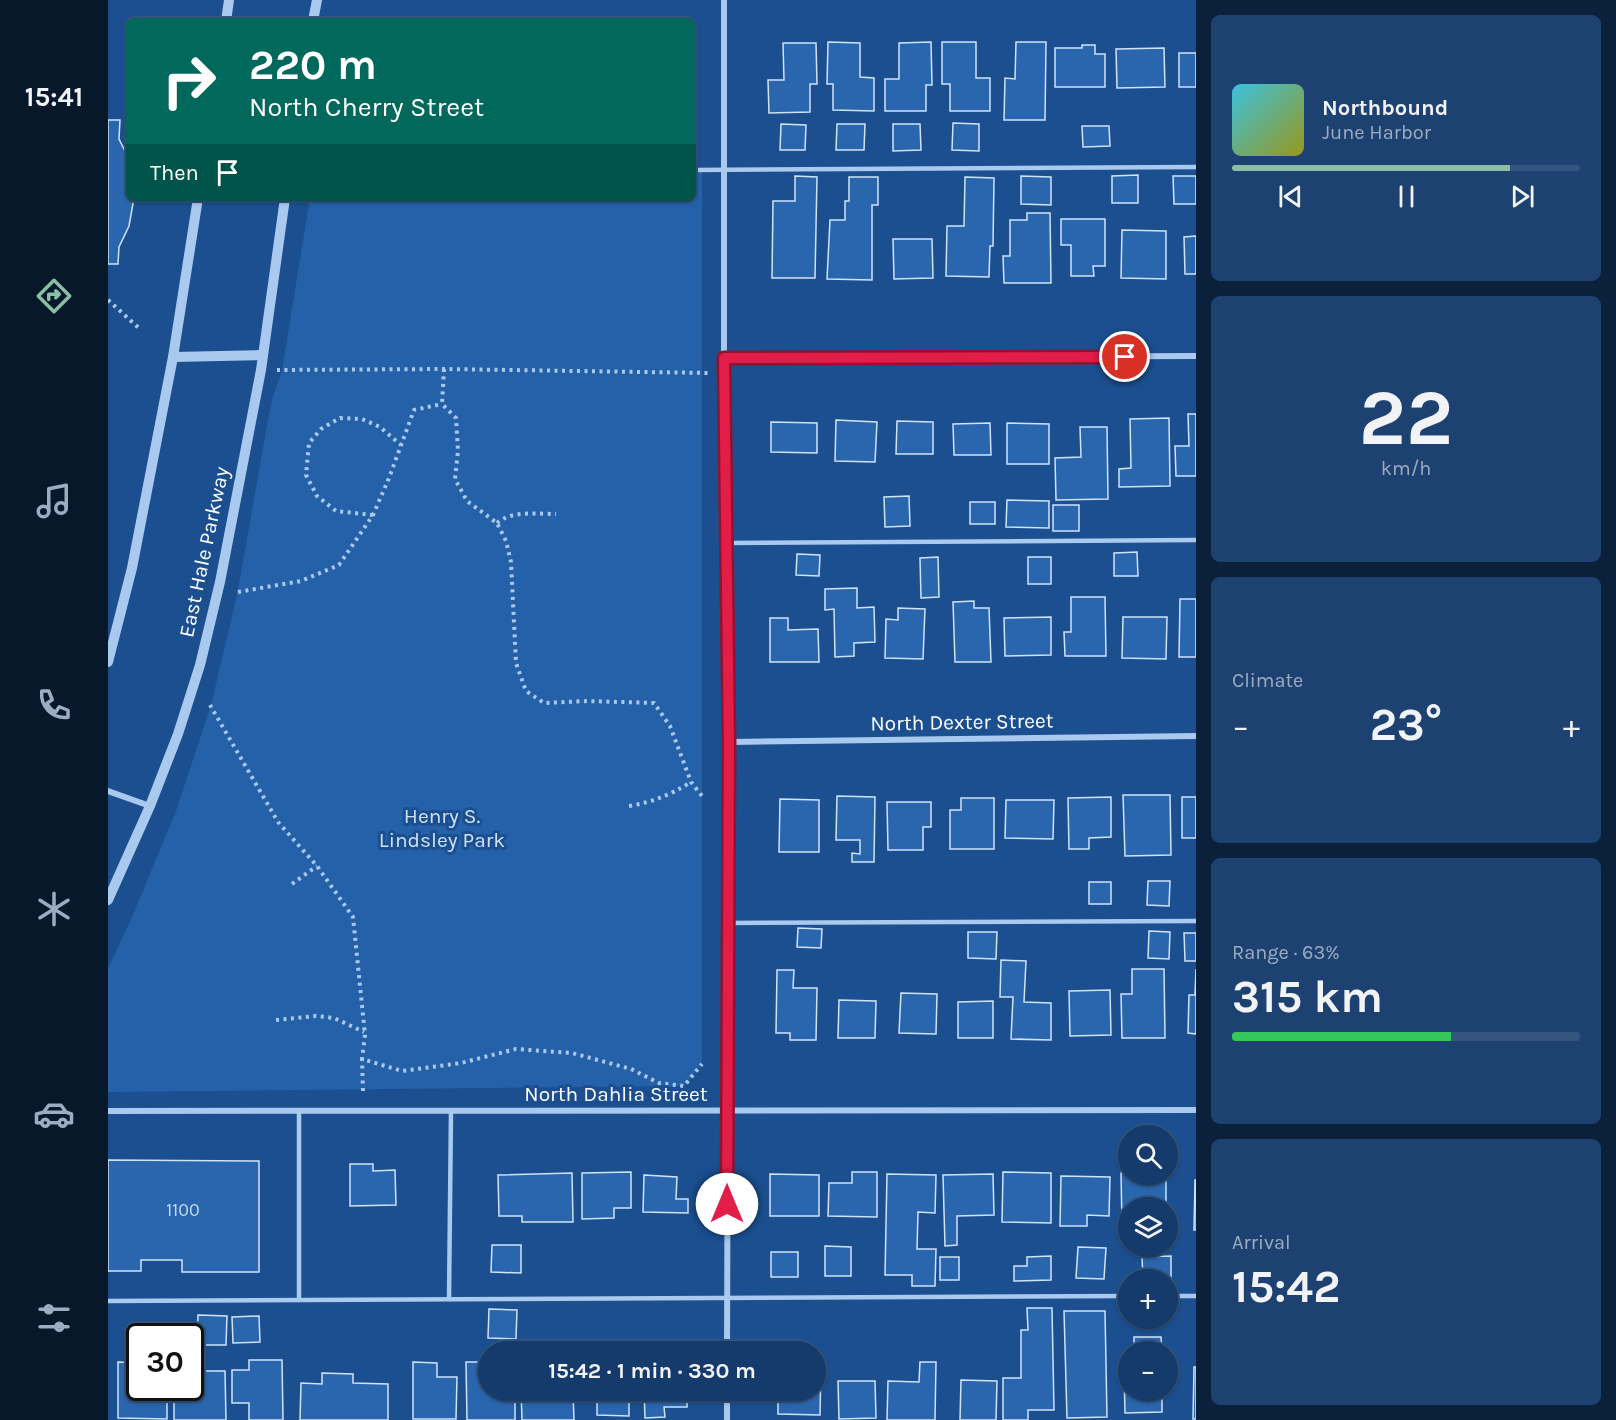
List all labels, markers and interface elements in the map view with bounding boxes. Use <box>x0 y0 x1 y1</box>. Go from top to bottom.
text: 220 m <box>249 40 377 90</box>
icon: right <box>150 42 228 120</box>
text: 15:41 <box>25 81 83 113</box>
text: North Cherry Street <box>249 91 484 123</box>
text: Northbound <box>1322 95 1448 121</box>
text: June Harbor <box>1322 121 1431 144</box>
icon: arrive <box>211 156 244 189</box>
text: Then <box>150 160 199 186</box>
icon: previous <box>1274 180 1307 213</box>
icon: pause <box>1390 180 1423 213</box>
icon: next <box>1506 180 1539 213</box>
icon: directions <box>33 275 75 317</box>
pin <box>1099 331 1150 382</box>
icon: arrive <box>1108 340 1141 373</box>
text: 22 <box>1359 372 1453 464</box>
text: km/h <box>1381 457 1431 480</box>
street label: East Hale Parkway <box>174 464 234 639</box>
icon: music <box>33 480 75 522</box>
text: Climate <box>1232 669 1303 692</box>
icon: phone <box>33 684 75 726</box>
text: 23° <box>1370 699 1442 751</box>
text: − <box>1232 707 1249 745</box>
text: + <box>1563 707 1580 745</box>
street label: North Dexter Street <box>870 708 1054 736</box>
park label: Henry S. Lindsley Park <box>379 804 505 852</box>
icon: climate <box>33 888 75 930</box>
text: Range · 63% <box>1232 941 1340 964</box>
text: 315 km <box>1232 971 1383 1023</box>
street label: North Dahlia Street <box>524 1082 708 1106</box>
icon: car <box>33 1093 75 1135</box>
map controls <box>1118 1125 1178 1401</box>
button: search <box>1118 1125 1178 1185</box>
position arrow <box>695 1172 759 1236</box>
button: layers <box>1118 1197 1178 1257</box>
house number: 1100 <box>166 1199 200 1221</box>
text: Arrival <box>1232 1231 1291 1254</box>
text: 15:42 <box>1232 1261 1340 1313</box>
button: + <box>1118 1269 1178 1329</box>
icon: filters <box>33 1297 75 1339</box>
speed limit sign: 30 <box>126 1323 204 1401</box>
button: − <box>1118 1341 1178 1401</box>
text: 15:42 · 1 min · 330 m <box>548 1358 756 1384</box>

